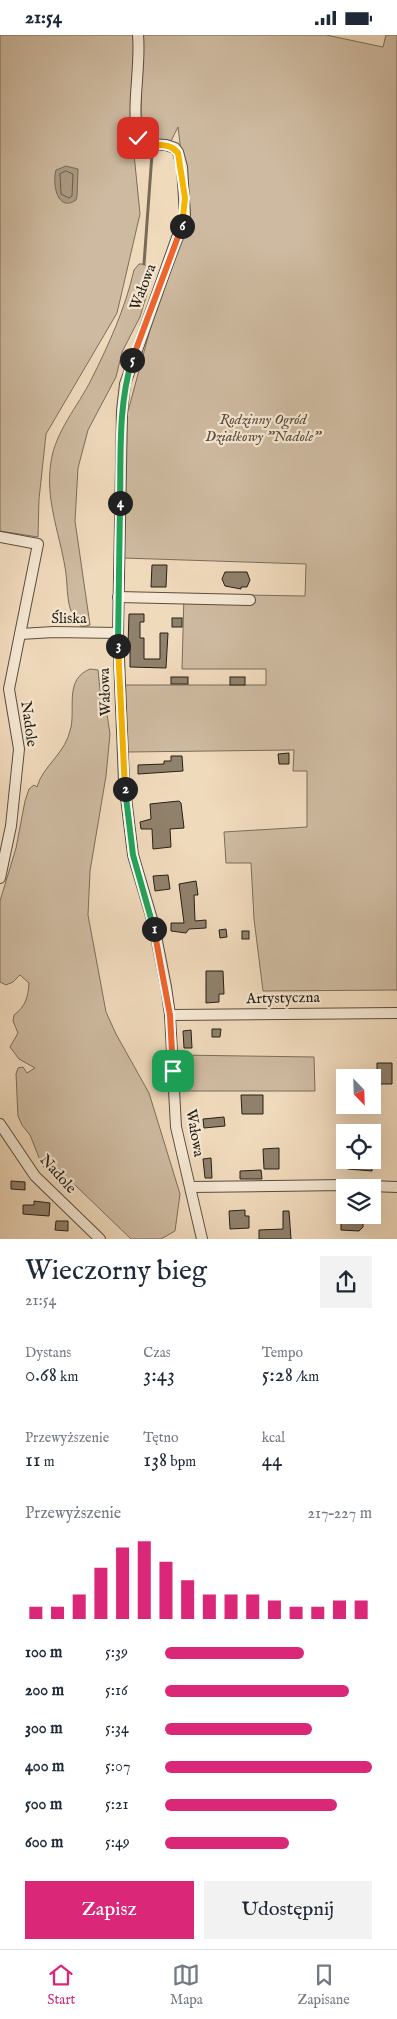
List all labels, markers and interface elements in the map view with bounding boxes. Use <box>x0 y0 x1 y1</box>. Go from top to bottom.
text: 21:54 <box>25 6 62 30</box>
pin <box>117 117 159 159</box>
icon: check <box>124 124 152 152</box>
pin: 6 <box>170 213 194 239</box>
text: 6 <box>180 217 185 235</box>
street label: Wałowa <box>126 261 161 313</box>
pin: 5 <box>120 347 144 373</box>
text: 5 <box>130 351 135 369</box>
park label: Rodzinny Ogród Działkowy "Nadole" <box>205 410 322 446</box>
pin: 4 <box>108 491 132 515</box>
text: 4 <box>117 494 124 512</box>
street label: Śliska <box>51 609 87 628</box>
pin: 3 <box>106 633 130 659</box>
text: 3 <box>116 637 121 655</box>
street label: Wałowa <box>95 667 115 716</box>
street label: Nadole <box>16 700 42 748</box>
pin: 2 <box>112 777 138 801</box>
text: 2 <box>122 780 129 798</box>
pin: 1 <box>142 917 166 941</box>
text: 1 <box>152 920 157 938</box>
street label: Artystyczna <box>245 988 320 1008</box>
pin <box>152 1050 194 1092</box>
icon: arrive <box>159 1057 187 1085</box>
north arrow <box>336 1069 381 1114</box>
map controls <box>336 1069 381 1224</box>
street label: Wałowa <box>181 1108 209 1159</box>
button: locate <box>336 1124 381 1169</box>
street label: Nadole <box>36 1151 81 1198</box>
button: layers <box>336 1179 381 1224</box>
text: Wieczorny bieg <box>25 1254 207 1289</box>
button: share <box>320 1256 372 1308</box>
text: 21:54 <box>25 1291 56 1311</box>
text: Dystans <box>25 1344 71 1362</box>
text: Czas <box>143 1344 171 1362</box>
text: Tempo <box>262 1344 303 1362</box>
text: 0.68 <box>25 1362 57 1389</box>
text: 3:43 <box>143 1362 175 1389</box>
text: 5:28 <box>262 1362 293 1389</box>
text: km <box>57 1368 78 1386</box>
text: /km <box>293 1368 319 1386</box>
text: Przewyższenie <box>25 1429 109 1447</box>
text: Tętno <box>143 1429 179 1447</box>
text: kcal <box>262 1429 285 1447</box>
text: 11 <box>25 1447 41 1474</box>
text: 138 <box>143 1447 167 1474</box>
text: 44 <box>262 1447 282 1474</box>
text: m <box>41 1453 55 1471</box>
text: bpm <box>167 1453 196 1471</box>
text: Przewyższenie <box>25 1504 121 1524</box>
text: 217–227 m <box>308 1504 372 1524</box>
text: 100 m <box>25 1643 62 1663</box>
text: 5:39 <box>105 1643 128 1663</box>
text: 200 m <box>25 1681 64 1701</box>
text: 5:16 <box>105 1681 128 1701</box>
text: 300 m <box>25 1719 63 1739</box>
text: 5:34 <box>105 1719 129 1739</box>
text: 400 m <box>25 1757 64 1777</box>
text: 5:07 <box>105 1757 130 1777</box>
text: 500 m <box>25 1795 62 1815</box>
text: 5:21 <box>105 1795 128 1815</box>
text: 600 m <box>25 1833 63 1853</box>
text: 5:49 <box>105 1833 130 1853</box>
button: Zapisz <box>25 1881 194 1939</box>
button: Udostępnij <box>204 1881 372 1939</box>
tab: Start <box>47 1961 75 2009</box>
tab: Mapa <box>170 1961 203 2009</box>
tab: Zapisane <box>298 1961 350 2009</box>

